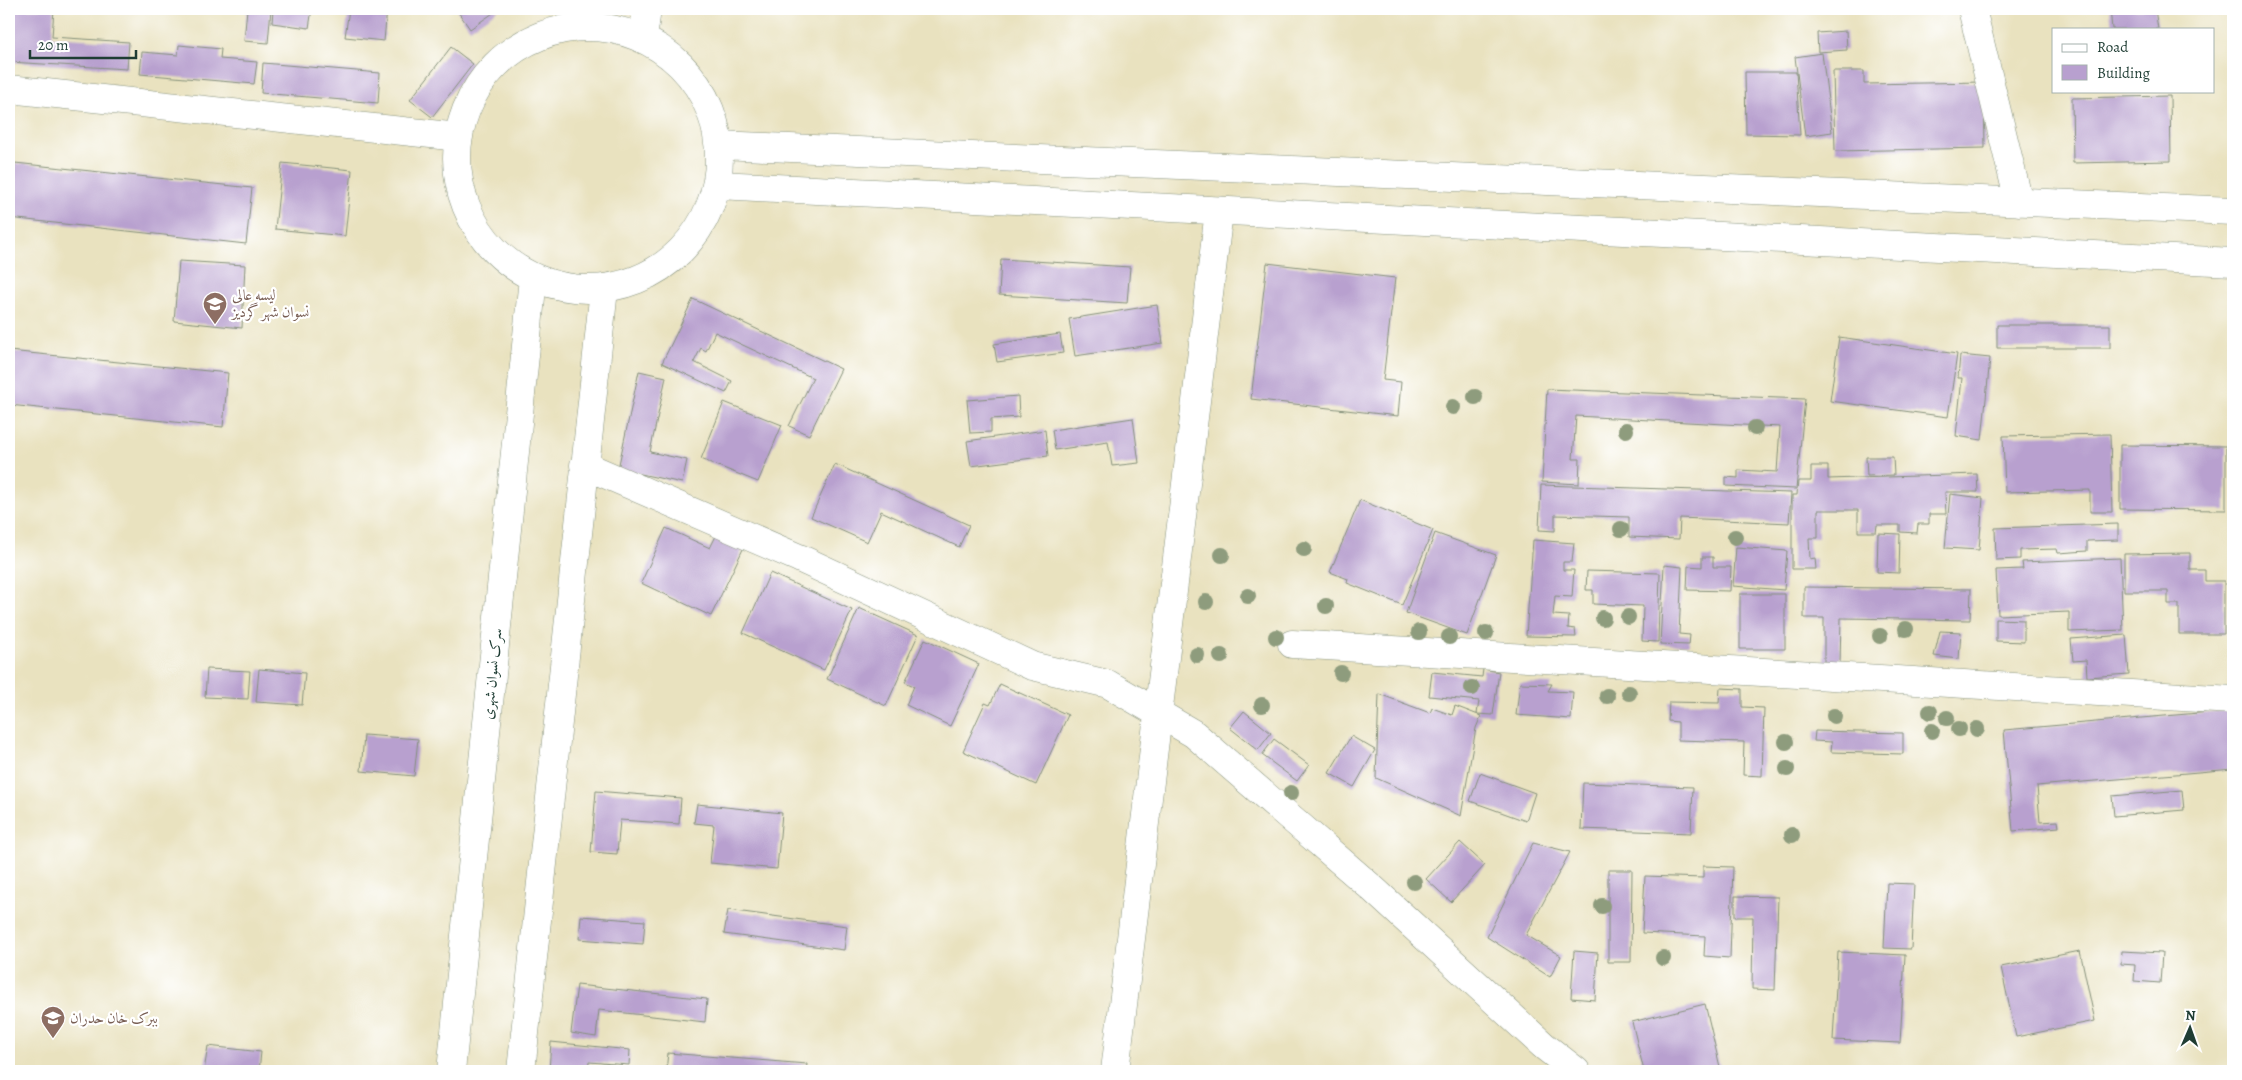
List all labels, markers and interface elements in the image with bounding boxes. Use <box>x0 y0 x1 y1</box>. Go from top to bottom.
scale bar <box>30 28 136 60</box>
legend <box>2052 28 2214 92</box>
text: 20 m <box>38 35 69 55</box>
text: Road <box>2097 37 2129 57</box>
text: Building <box>2097 63 2150 83</box>
place label: لیسه عالی نسوان شهر گردیز <box>230 285 309 322</box>
school or university icon: لیسه عالی نسوان شهر گردیز <box>202 291 228 325</box>
street label: سرک نسوان شهری <box>477 627 507 721</box>
north arrow <box>2164 1002 2214 1052</box>
school or university icon: ببرک خان حدران <box>40 1005 66 1039</box>
text: N <box>2185 1006 2196 1025</box>
place label: ببرک خان حدران <box>70 1008 158 1028</box>

